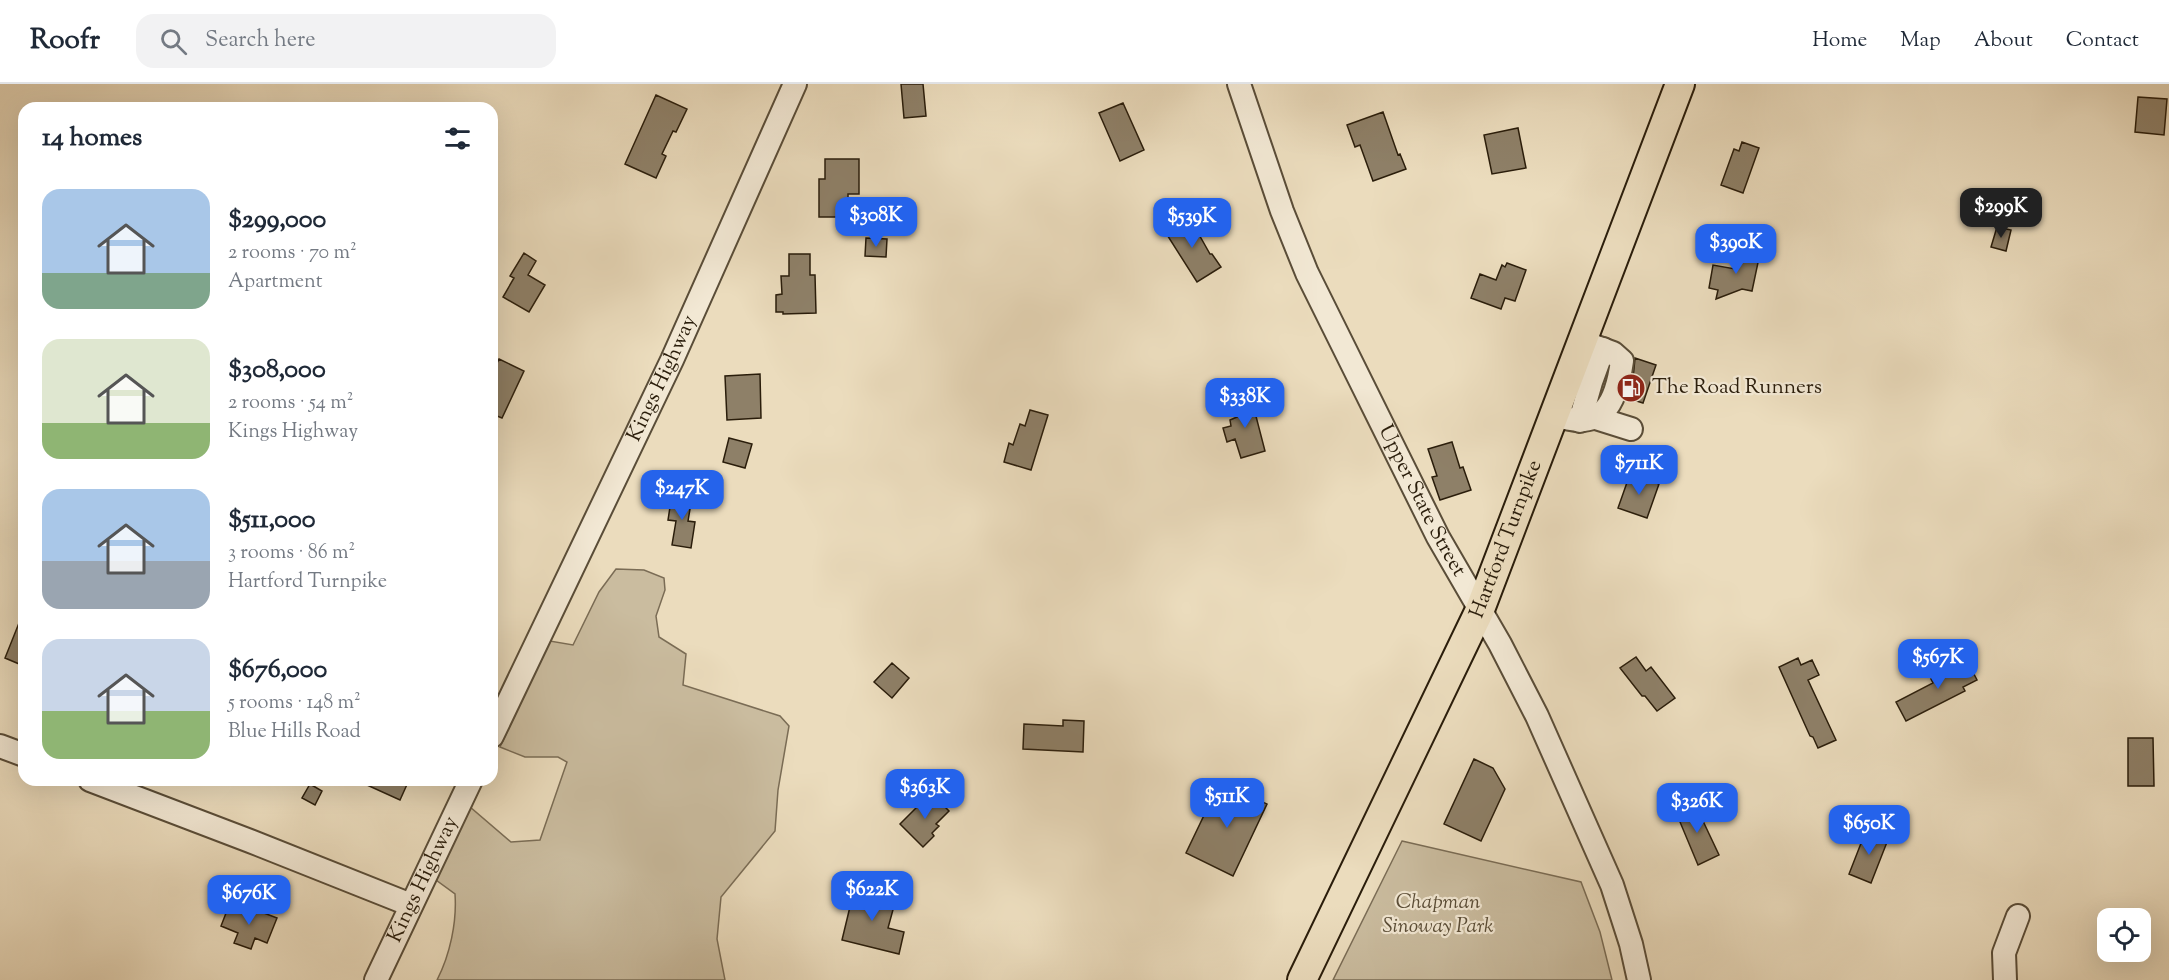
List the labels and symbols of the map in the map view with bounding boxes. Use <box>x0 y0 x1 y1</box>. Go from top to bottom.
pin: $299K <box>1959 188 2043 239</box>
pin: $308K <box>834 197 918 248</box>
pin: $539K <box>1150 198 1234 249</box>
pin: $390K <box>1694 224 1778 275</box>
street label: Kings Highway <box>620 310 705 447</box>
fuel station icon: The Road Runners <box>1615 372 1647 404</box>
place label: The Road Runners <box>1652 373 1822 403</box>
pin: $338K <box>1203 378 1287 429</box>
street label: Upper State Street <box>1370 420 1473 583</box>
pin: $711K <box>1597 445 1681 496</box>
street label: Hartford Turnpike <box>1463 456 1550 623</box>
pin: $247K <box>640 470 724 521</box>
pin: $567K <box>1896 639 1980 690</box>
pin: $363K <box>883 769 967 820</box>
pin: $511K <box>1185 778 1269 829</box>
pin: $326K <box>1655 783 1739 834</box>
pin: $650K <box>1827 805 1911 856</box>
street label: Kings Highway <box>381 811 467 948</box>
pin: $622K <box>830 871 914 922</box>
pin: $676K <box>207 875 291 926</box>
park label: Chapman Sinoway Park <box>1383 888 1494 942</box>

